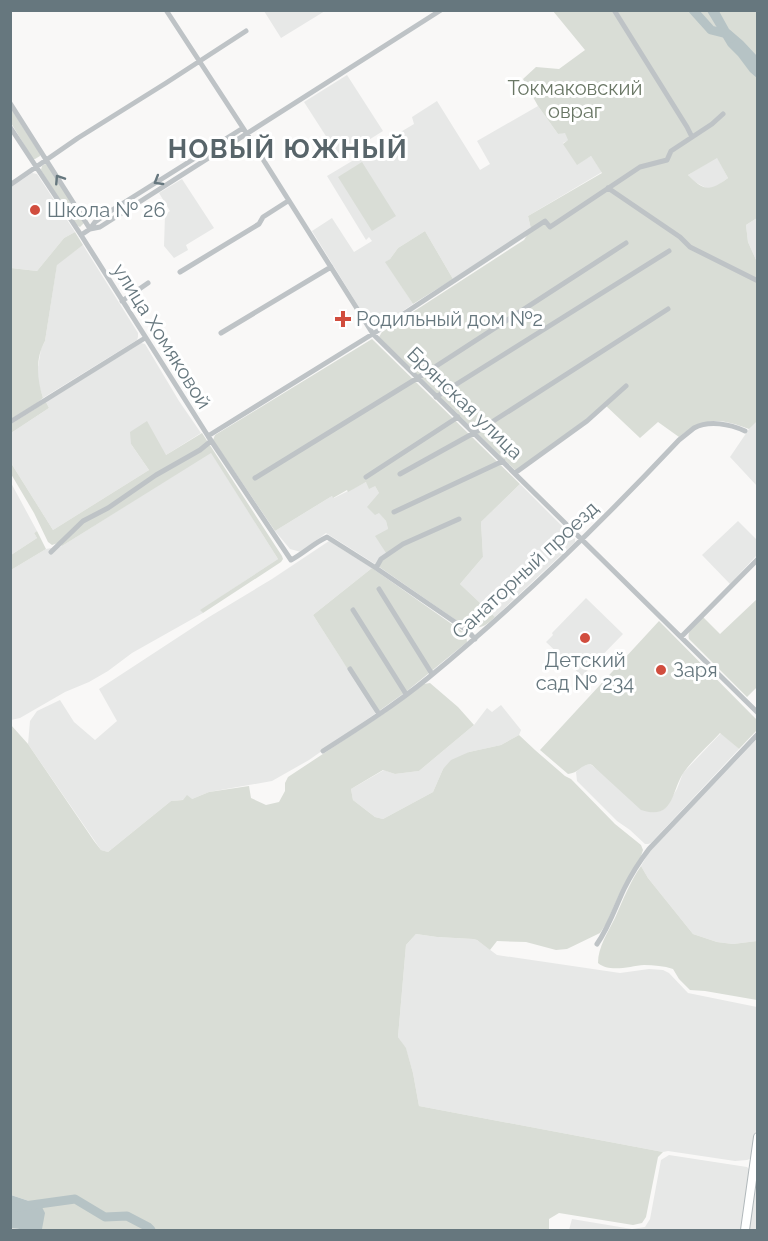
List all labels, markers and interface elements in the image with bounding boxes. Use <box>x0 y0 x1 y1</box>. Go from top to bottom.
park label: Токмаковский овраг <box>508 76 642 123</box>
district label: НОВЫЙ ЮЖНЫЙ <box>168 134 408 164</box>
one-way arrow <box>154 174 164 186</box>
one-way arrow <box>55 175 66 186</box>
place label: Школа № 26 <box>47 198 166 222</box>
marker: Школа № 26 <box>28 203 42 217</box>
street label: улица Хомяковой <box>108 259 216 413</box>
place label: Родильный дом №2 <box>356 307 543 331</box>
marker: Родильный дом №2 <box>334 310 352 328</box>
street label: Брянская улица <box>402 342 528 464</box>
street label: Санаторный проезд <box>447 496 603 644</box>
marker: Детский сад № 234 <box>578 631 592 645</box>
place label: Детский сад № 234 <box>536 648 634 695</box>
place label: Заря <box>673 658 718 682</box>
marker: Заря <box>654 663 668 677</box>

